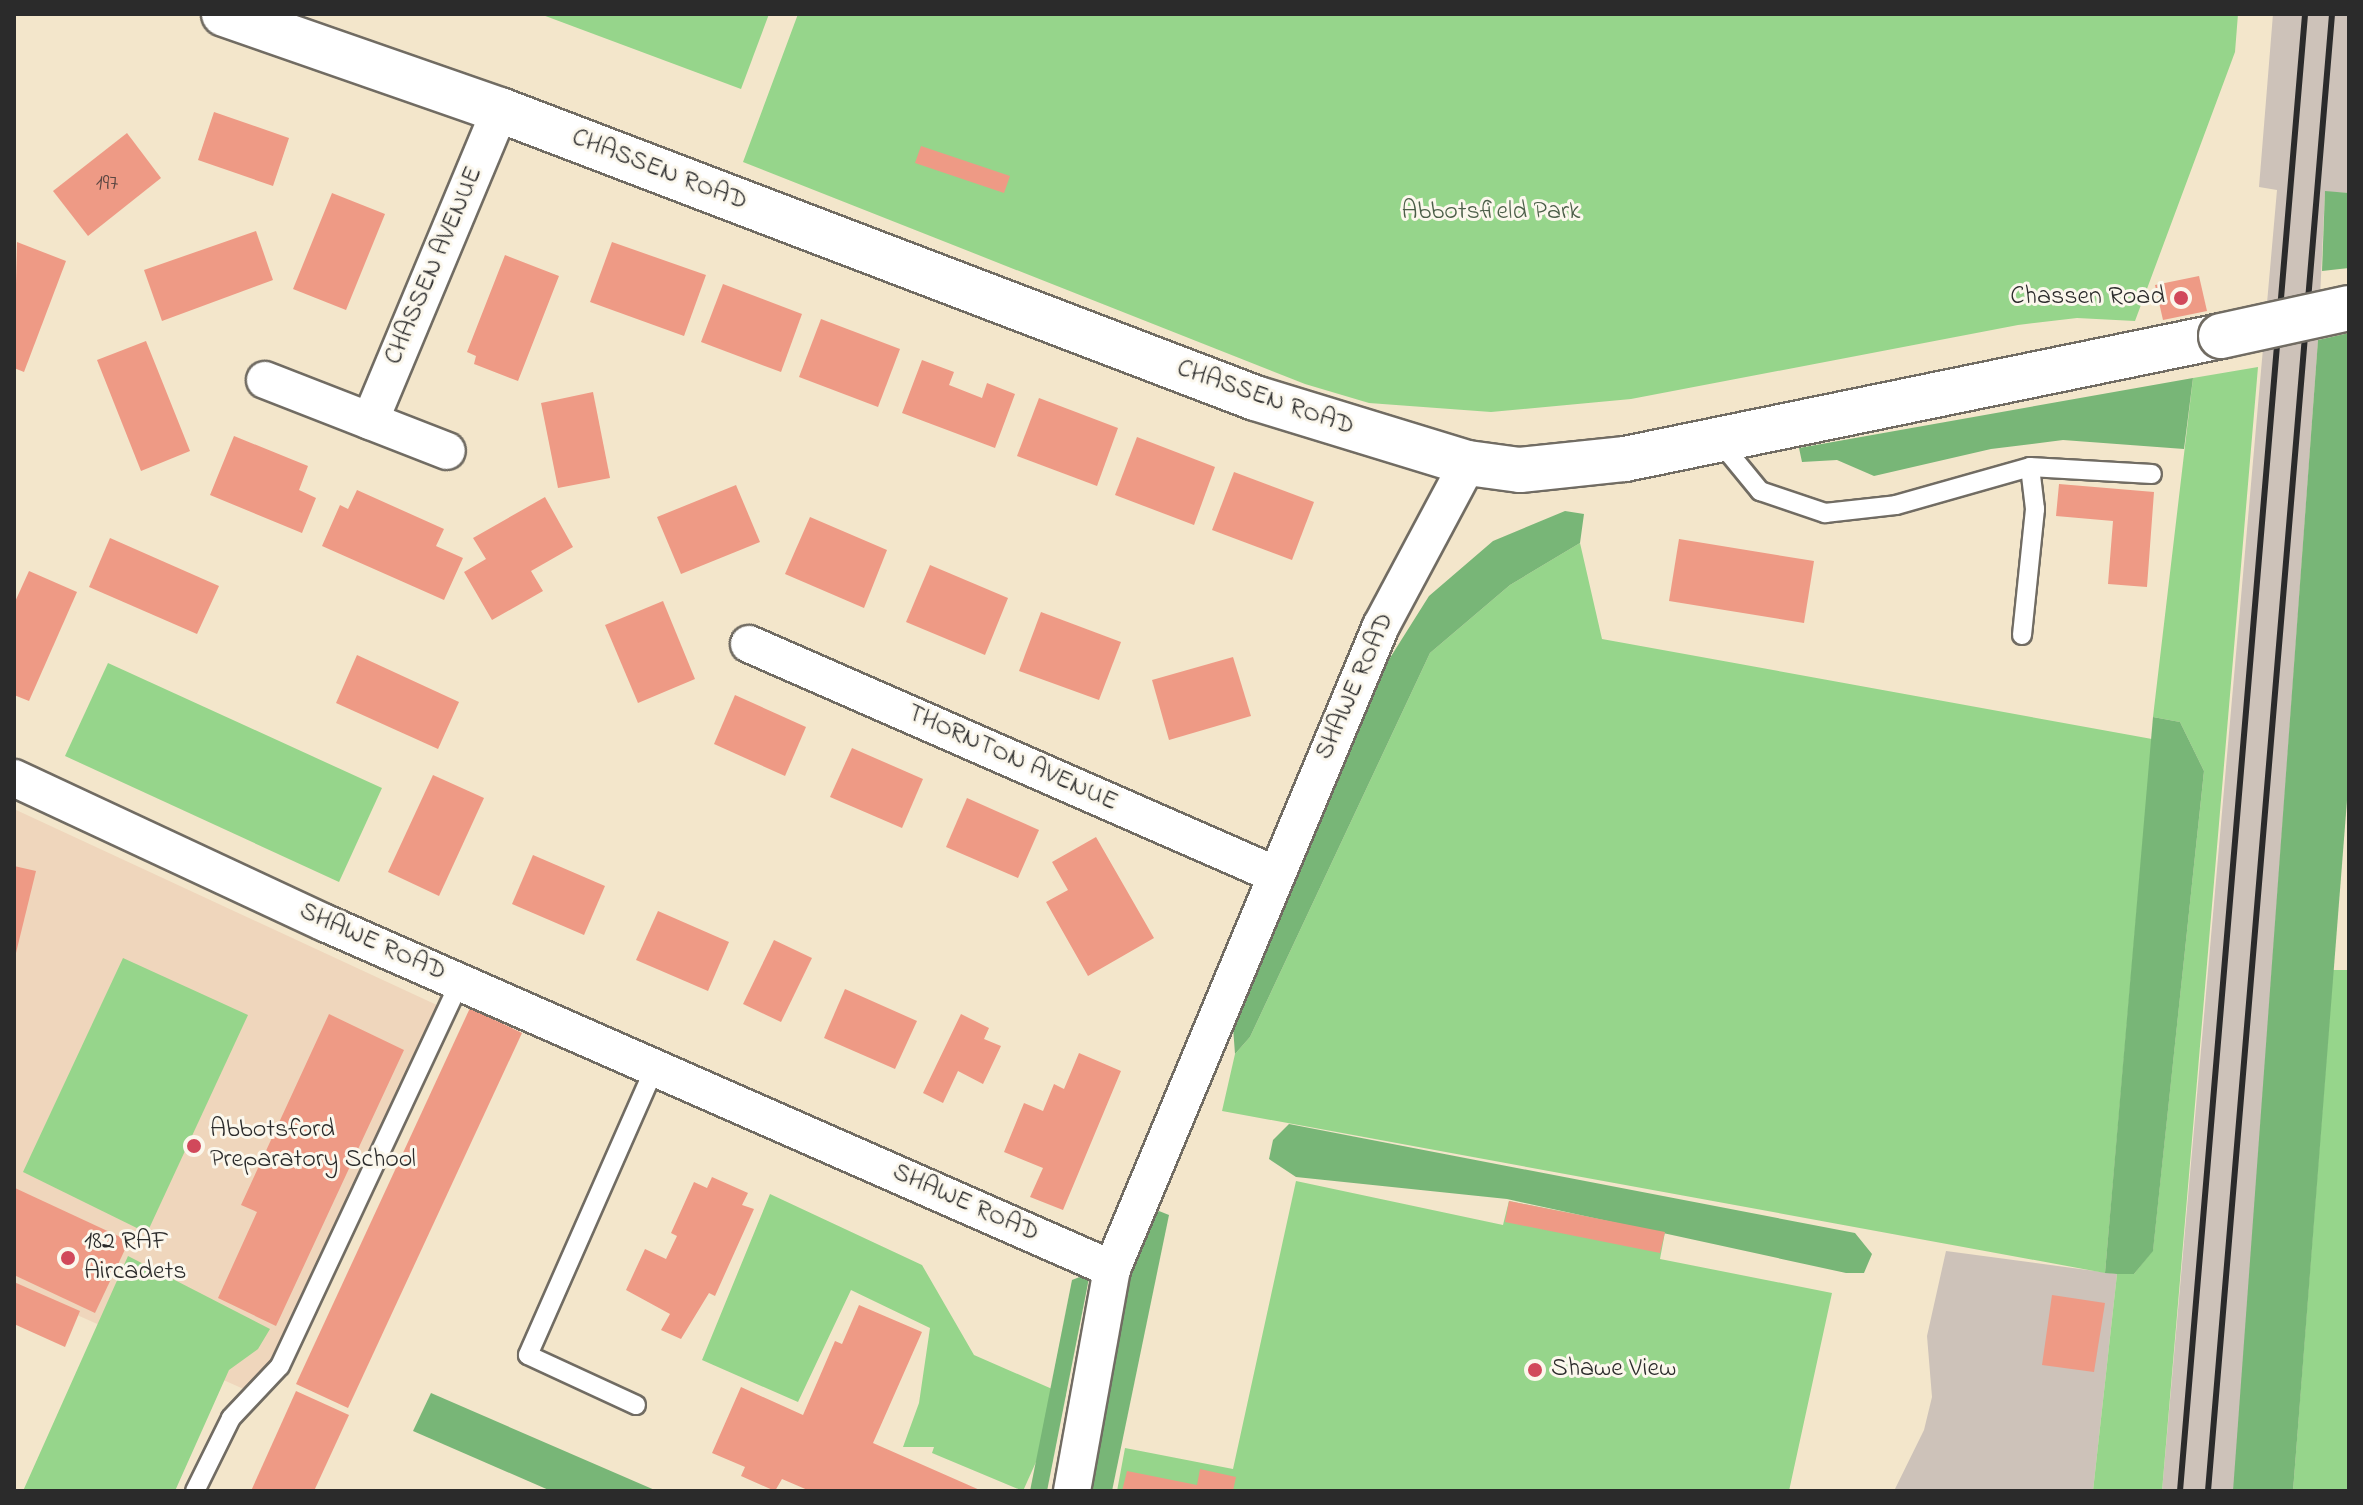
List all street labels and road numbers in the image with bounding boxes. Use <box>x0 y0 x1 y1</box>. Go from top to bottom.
street label: CHASSEN ROAD <box>567 123 751 219</box>
street label: CHASSEN AVENUE <box>379 162 491 370</box>
street label: CHASSEN ROAD <box>1172 354 1358 444</box>
street label: SHAWE ROAD <box>1310 609 1402 765</box>
street label: THORNTON AVENUE <box>902 699 1122 819</box>
street label: SHAWE ROAD <box>294 897 450 989</box>
street label: SHAWE ROAD <box>887 1158 1043 1250</box>

